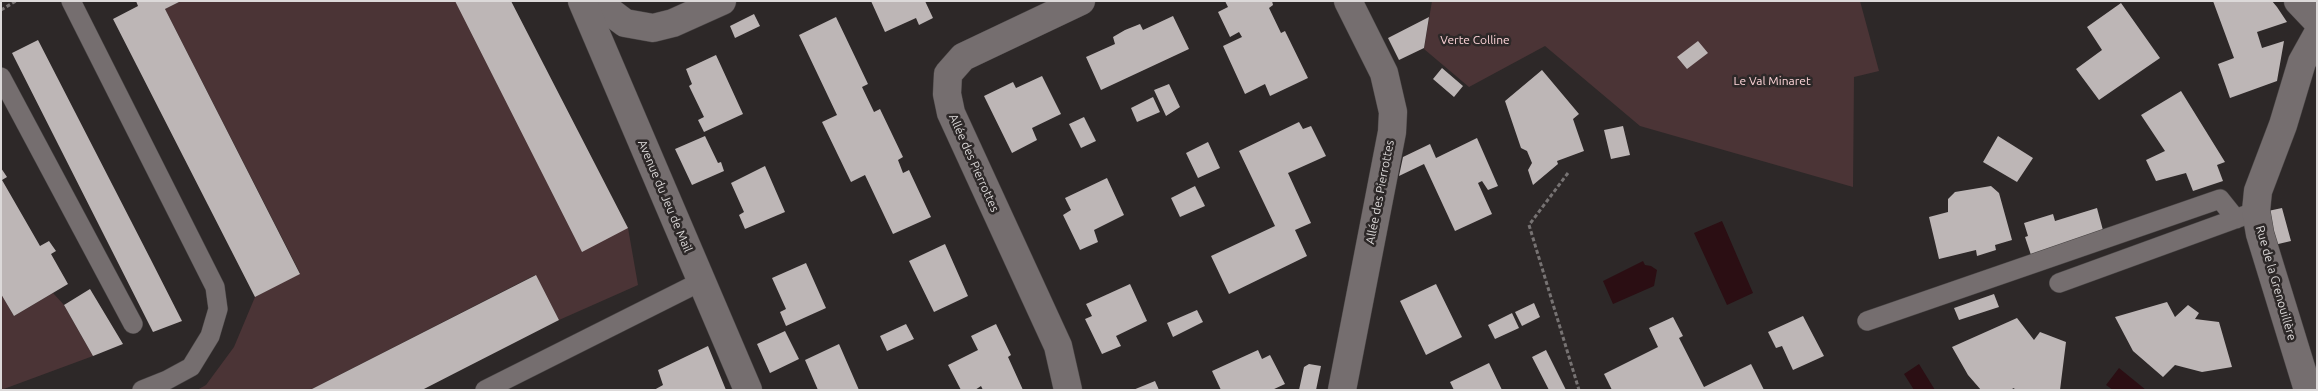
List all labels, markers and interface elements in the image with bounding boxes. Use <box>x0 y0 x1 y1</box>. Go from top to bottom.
park label: Verte Colline <box>1440 33 1510 47</box>
park label: Le Val Minaret <box>1733 74 1811 88</box>
street label: Allée des Pierrottes <box>946 112 1002 214</box>
street label: Avenue du Jeu de Mail <box>635 138 695 254</box>
street label: Allée des Pierrottes <box>1363 139 1397 245</box>
street label: Rue de la Grenouillère <box>2253 224 2299 342</box>

